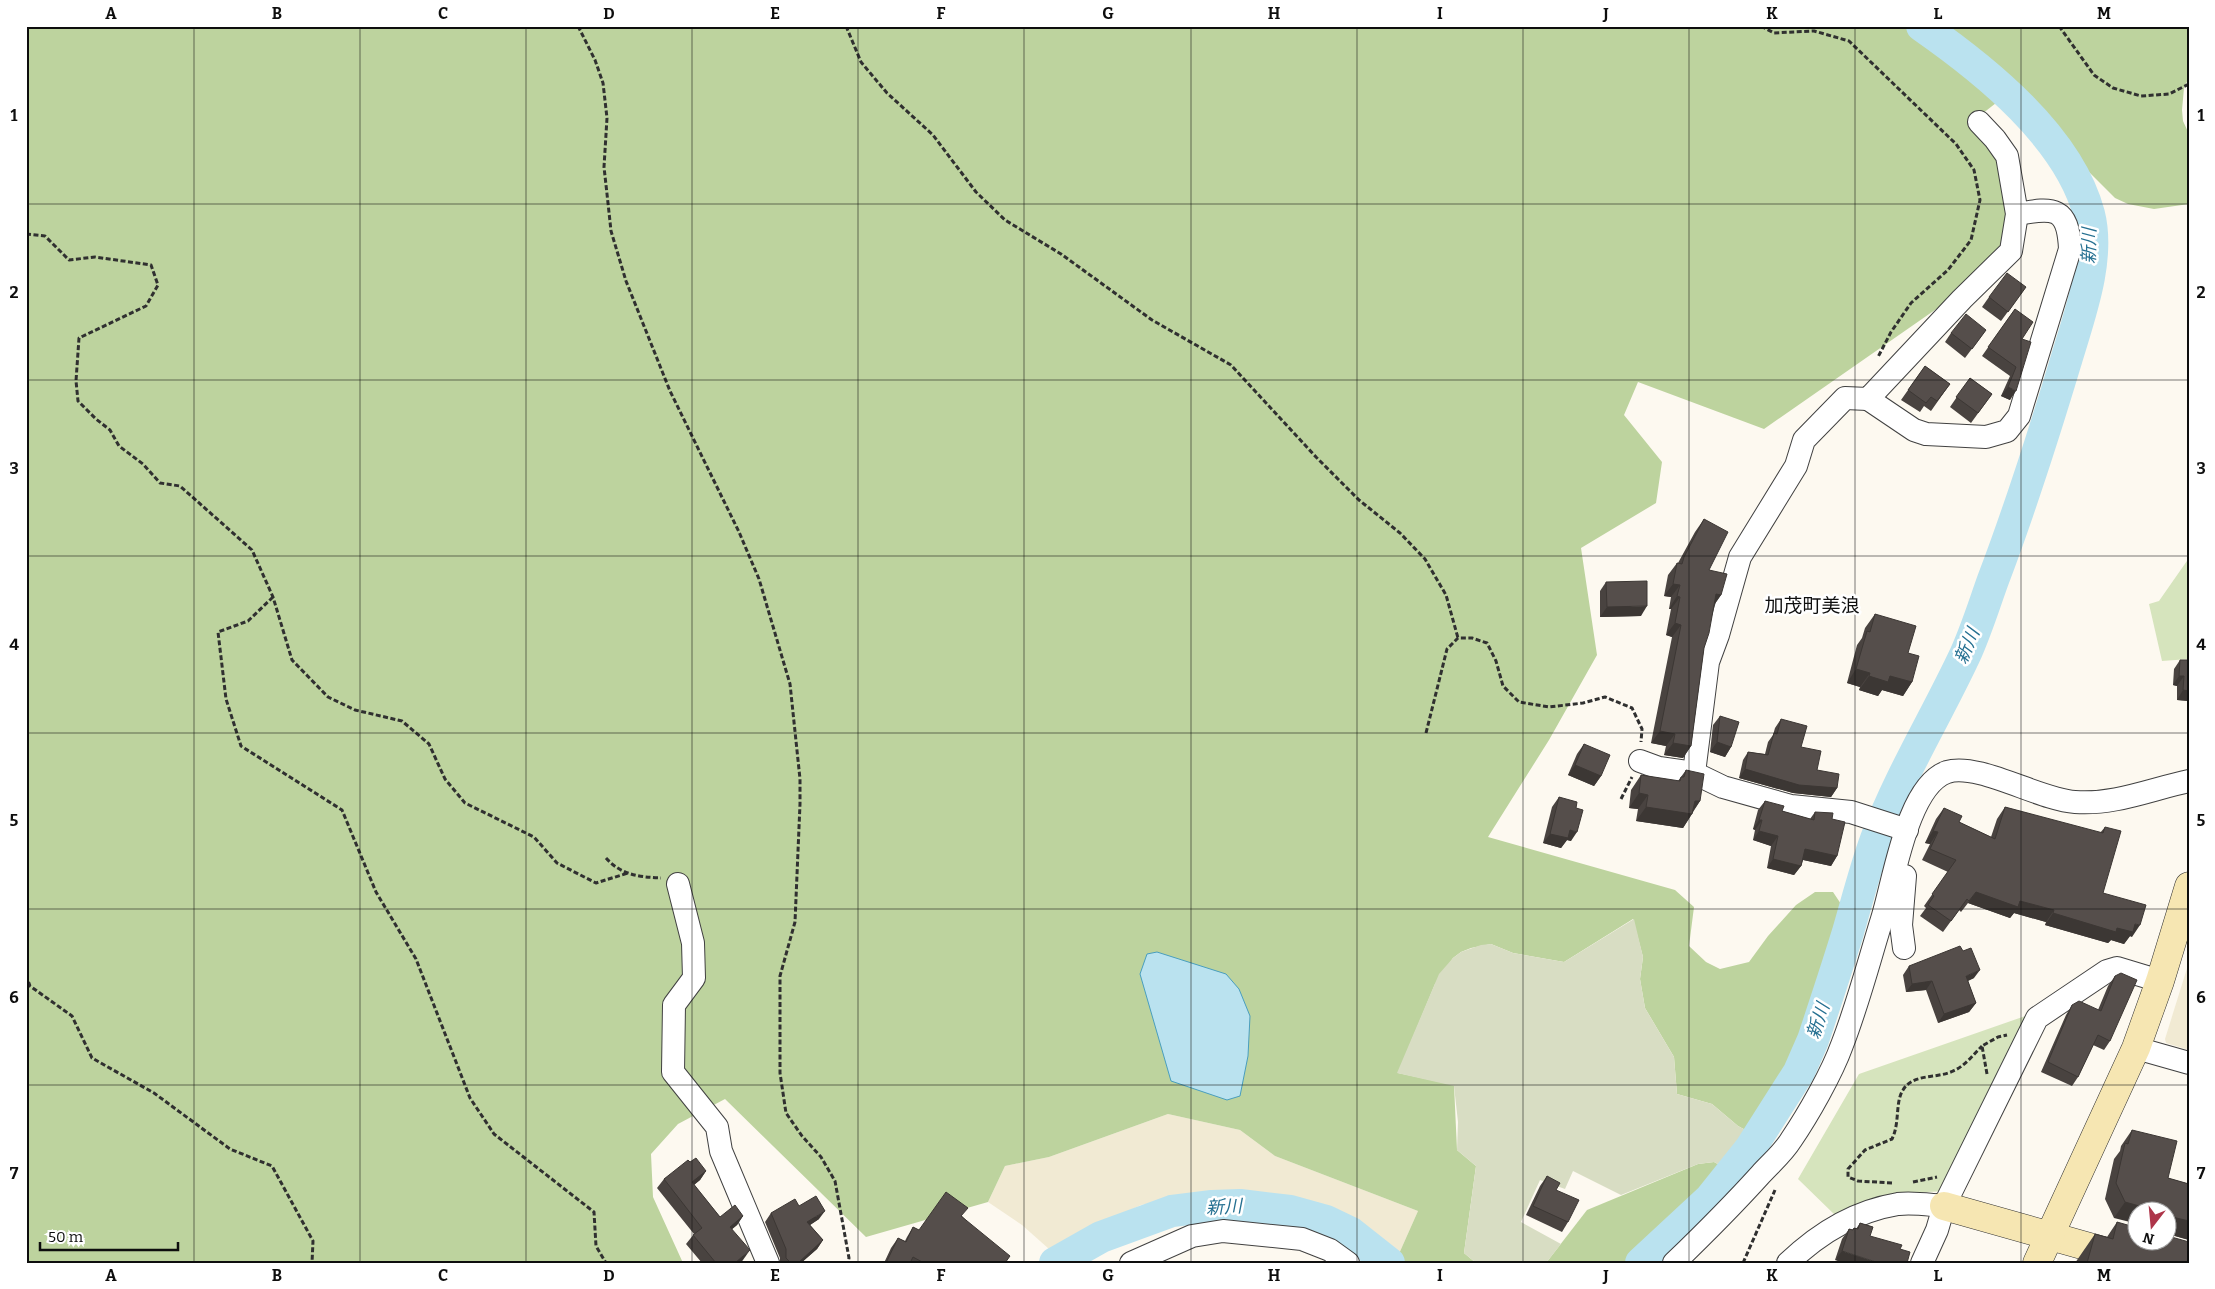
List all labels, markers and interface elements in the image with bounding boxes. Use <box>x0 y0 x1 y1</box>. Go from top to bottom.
text: A <box>105 4 117 23</box>
text: B <box>272 4 282 23</box>
text: C <box>438 4 448 23</box>
text: D <box>603 4 615 23</box>
text: E <box>770 4 780 23</box>
text: F <box>937 4 946 23</box>
text: G <box>1102 4 1114 23</box>
text: H <box>1268 4 1281 23</box>
text: I <box>1437 4 1443 23</box>
text: J <box>1602 4 1609 23</box>
text: K <box>1766 4 1778 23</box>
text: L <box>1934 4 1943 23</box>
text: M <box>2097 4 2111 23</box>
text: 1 <box>11 106 18 125</box>
text: 1 <box>2198 106 2205 125</box>
water label: 新川 <box>2078 226 2100 264</box>
text: 2 <box>9 283 19 302</box>
text: 2 <box>2196 283 2206 302</box>
text: 3 <box>9 459 19 478</box>
text: 3 <box>2196 459 2206 478</box>
district label: 加茂町美浪 <box>1764 594 1860 617</box>
water label: 新川 <box>1950 623 1985 667</box>
text: 4 <box>9 635 19 654</box>
text: 4 <box>2196 635 2206 654</box>
text: 5 <box>10 811 19 830</box>
text: 5 <box>2197 811 2206 830</box>
text: 6 <box>9 988 19 1007</box>
text: 6 <box>2196 988 2206 1007</box>
water label: 新川 <box>1802 999 1835 1042</box>
text: 7 <box>10 1164 19 1183</box>
text: 7 <box>2197 1164 2206 1183</box>
water label: 新川 <box>1205 1195 1245 1219</box>
north arrow <box>2128 1202 2178 1252</box>
scale bar <box>40 1219 178 1251</box>
text: 50 m <box>48 1228 84 1246</box>
text: N <box>2141 1228 2156 1248</box>
text: A <box>105 1266 117 1285</box>
text: B <box>272 1266 282 1285</box>
text: C <box>438 1266 448 1285</box>
text: D <box>603 1266 615 1285</box>
text: E <box>770 1266 780 1285</box>
text: F <box>937 1266 946 1285</box>
text: G <box>1102 1266 1114 1285</box>
text: H <box>1268 1266 1281 1285</box>
text: I <box>1437 1266 1443 1285</box>
text: J <box>1602 1266 1609 1285</box>
text: K <box>1766 1266 1778 1285</box>
text: L <box>1934 1266 1943 1285</box>
text: M <box>2097 1266 2111 1285</box>

